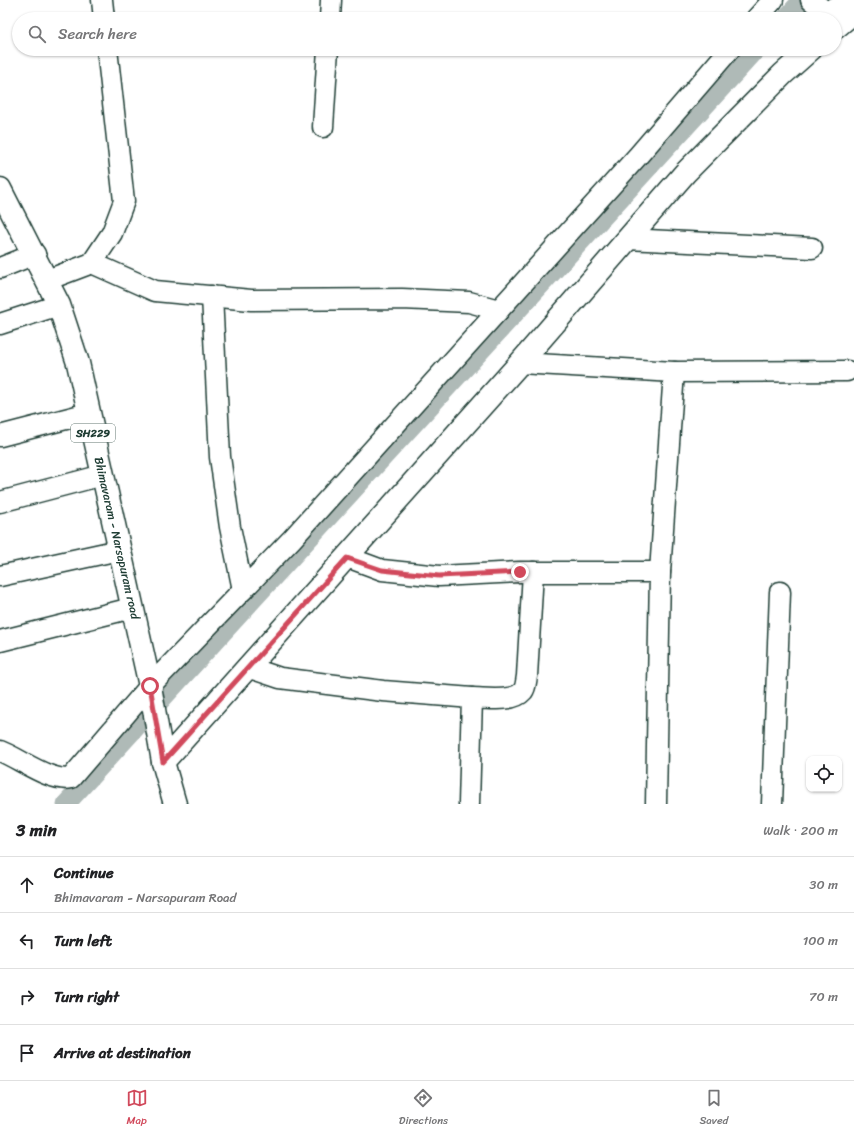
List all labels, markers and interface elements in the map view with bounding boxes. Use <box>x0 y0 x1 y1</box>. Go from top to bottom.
search box <box>12 12 842 56</box>
text: Search here <box>58 21 137 47</box>
icon: search <box>26 23 48 45</box>
road number: SH229 <box>71 424 115 442</box>
street label: Bhimavaram - Narsapuram road <box>88 455 147 622</box>
route end <box>511 563 529 581</box>
route start <box>141 677 159 695</box>
map controls <box>806 756 842 792</box>
button: locate <box>806 756 842 792</box>
text: 3 min <box>16 815 57 845</box>
text: Walk · 200 m <box>763 819 838 842</box>
text: Continue <box>54 860 114 886</box>
text: 30 m <box>809 873 838 896</box>
icon: ahead <box>16 874 38 896</box>
text: Bhimavaram - Narsapuram Road <box>54 886 236 909</box>
text: Turn left <box>54 928 112 954</box>
text: 100 m <box>803 929 838 952</box>
icon: left <box>16 930 38 952</box>
text: Turn right <box>54 984 119 1010</box>
text: 70 m <box>809 985 838 1008</box>
icon: right <box>16 986 38 1008</box>
text: Arrive at destination <box>54 1040 191 1066</box>
icon: arrive <box>16 1042 38 1064</box>
tab: Map <box>126 1087 148 1130</box>
tab: Directions <box>399 1087 448 1130</box>
tab: Saved <box>699 1087 728 1130</box>

